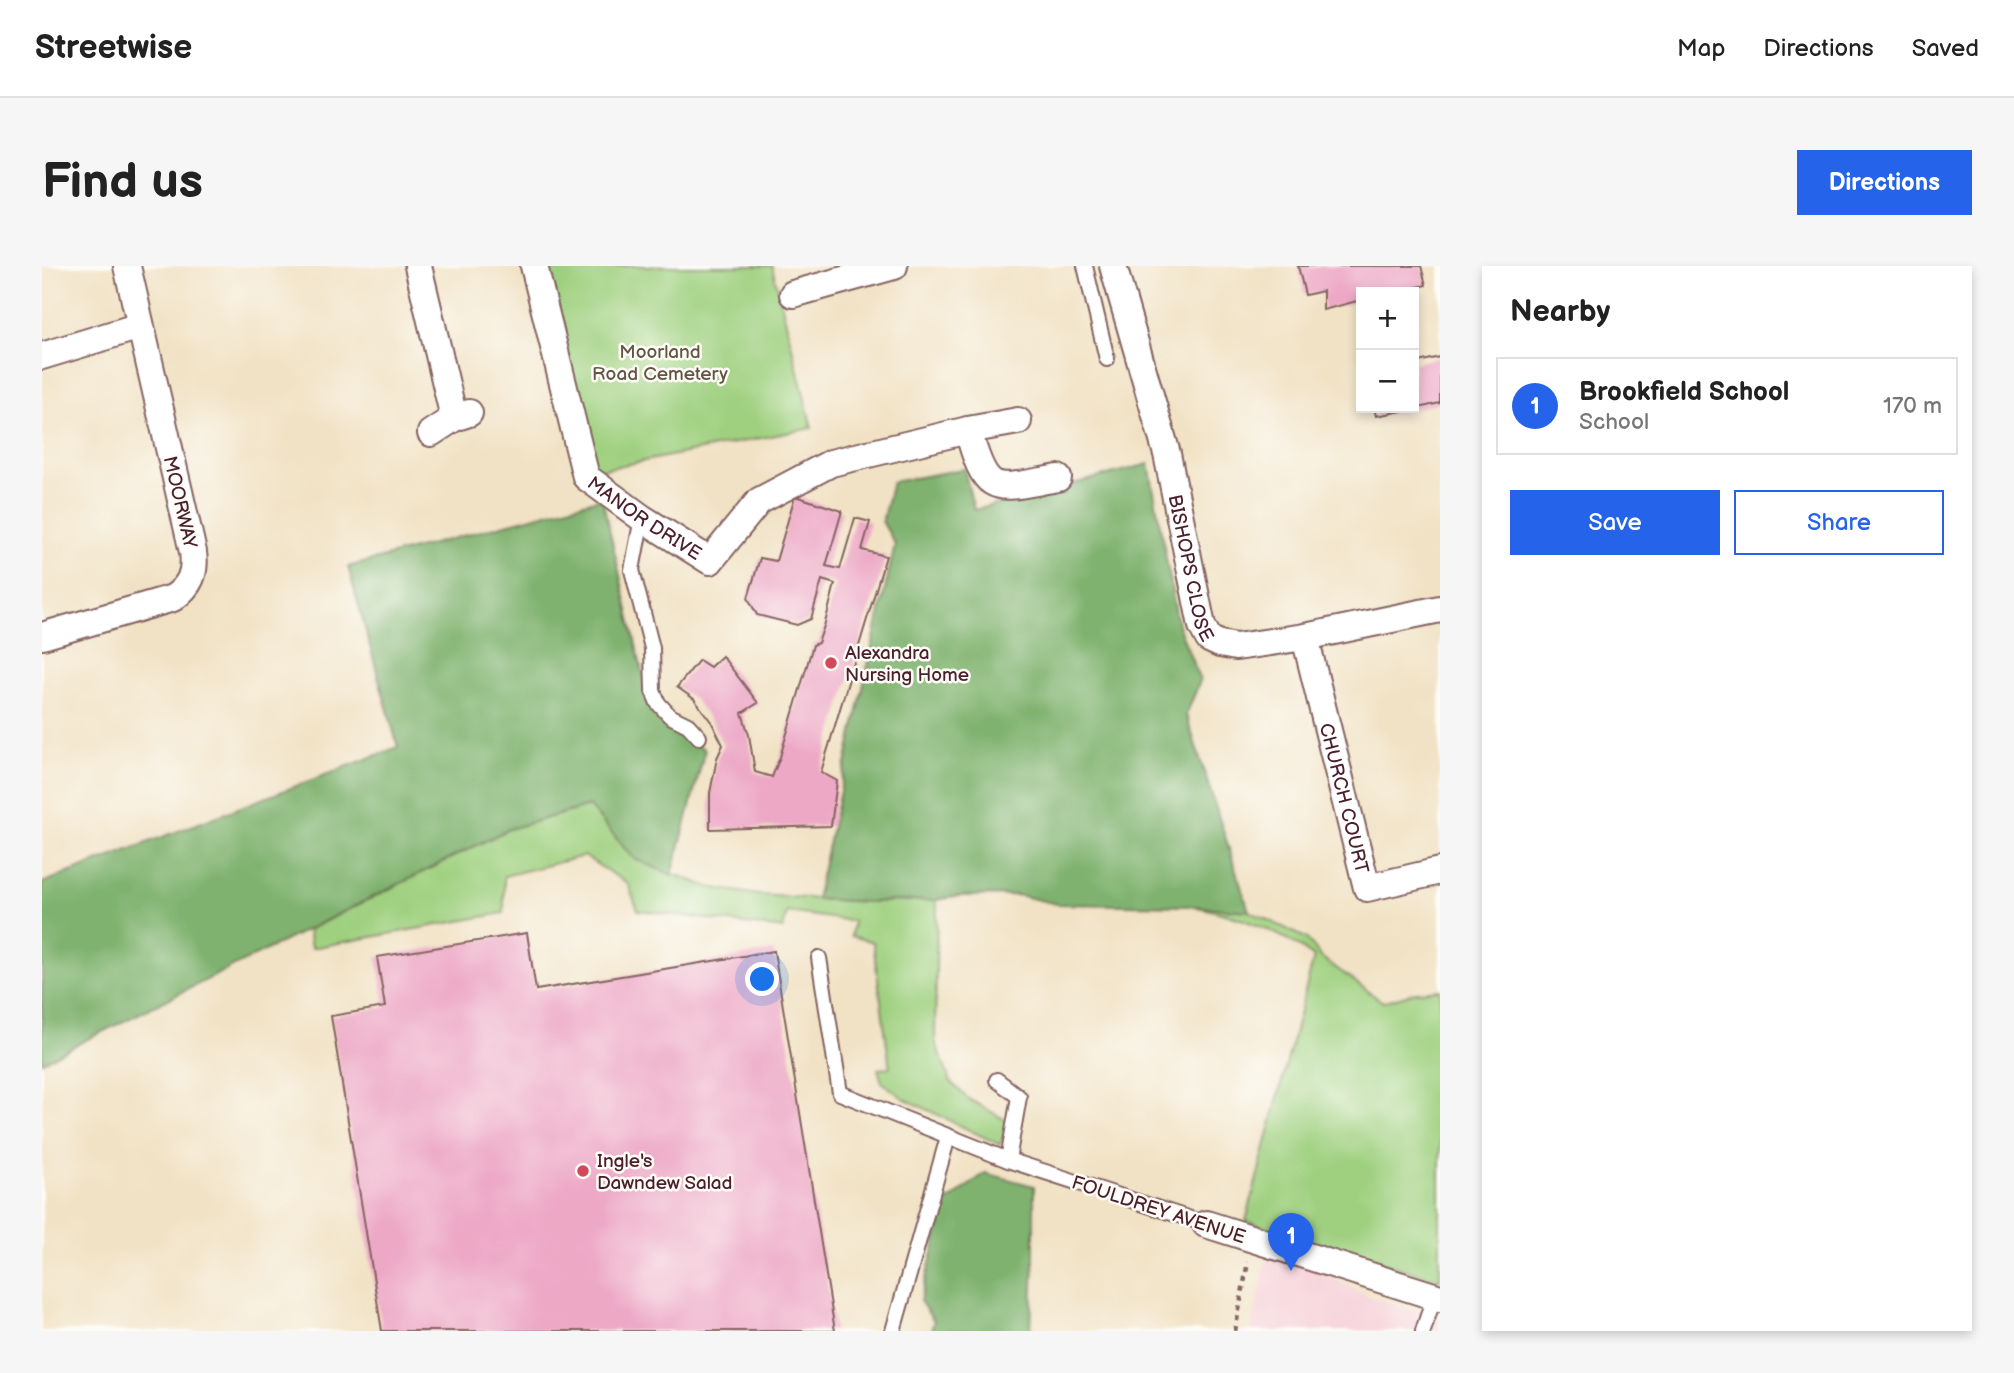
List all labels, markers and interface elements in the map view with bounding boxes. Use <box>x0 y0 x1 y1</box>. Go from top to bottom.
text: Streetwise <box>35 28 192 68</box>
text: Map <box>1677 34 1725 63</box>
text: Directions <box>1763 34 1874 63</box>
text: Saved <box>1912 34 1979 63</box>
button: Directions <box>1797 150 1972 215</box>
text: Find us <box>42 153 203 212</box>
map controls <box>1356 287 1419 413</box>
button: + <box>1356 287 1419 350</box>
text: Nearby <box>1510 294 1610 330</box>
park label: Moorland Road Cemetery <box>592 341 728 386</box>
button: − <box>1356 350 1419 413</box>
text: Brookfield School <box>1579 377 1789 408</box>
text: 1 <box>1530 392 1540 420</box>
text: 170 m <box>1883 392 1942 420</box>
text: School <box>1579 408 1649 436</box>
street label: MOORWAY <box>158 454 202 552</box>
street label: MANOR DRIVE <box>583 472 705 566</box>
button: Save <box>1510 490 1720 555</box>
button: Share <box>1734 490 1944 555</box>
street label: BISHOPS CLOSE <box>1163 493 1218 646</box>
place label: Alexandra Nursing Home <box>845 642 969 687</box>
marker: Alexandra Nursing Home <box>823 655 839 671</box>
street label: CHURCH COURT <box>1314 721 1373 877</box>
your location <box>745 962 779 996</box>
place label: Ingle's Dawndew Salad <box>597 1150 732 1195</box>
marker: Ingle's Dawndew Salad <box>575 1163 591 1179</box>
street label: FOULDREY AVENUE <box>1069 1171 1249 1249</box>
pin: 1 <box>1268 1213 1314 1271</box>

